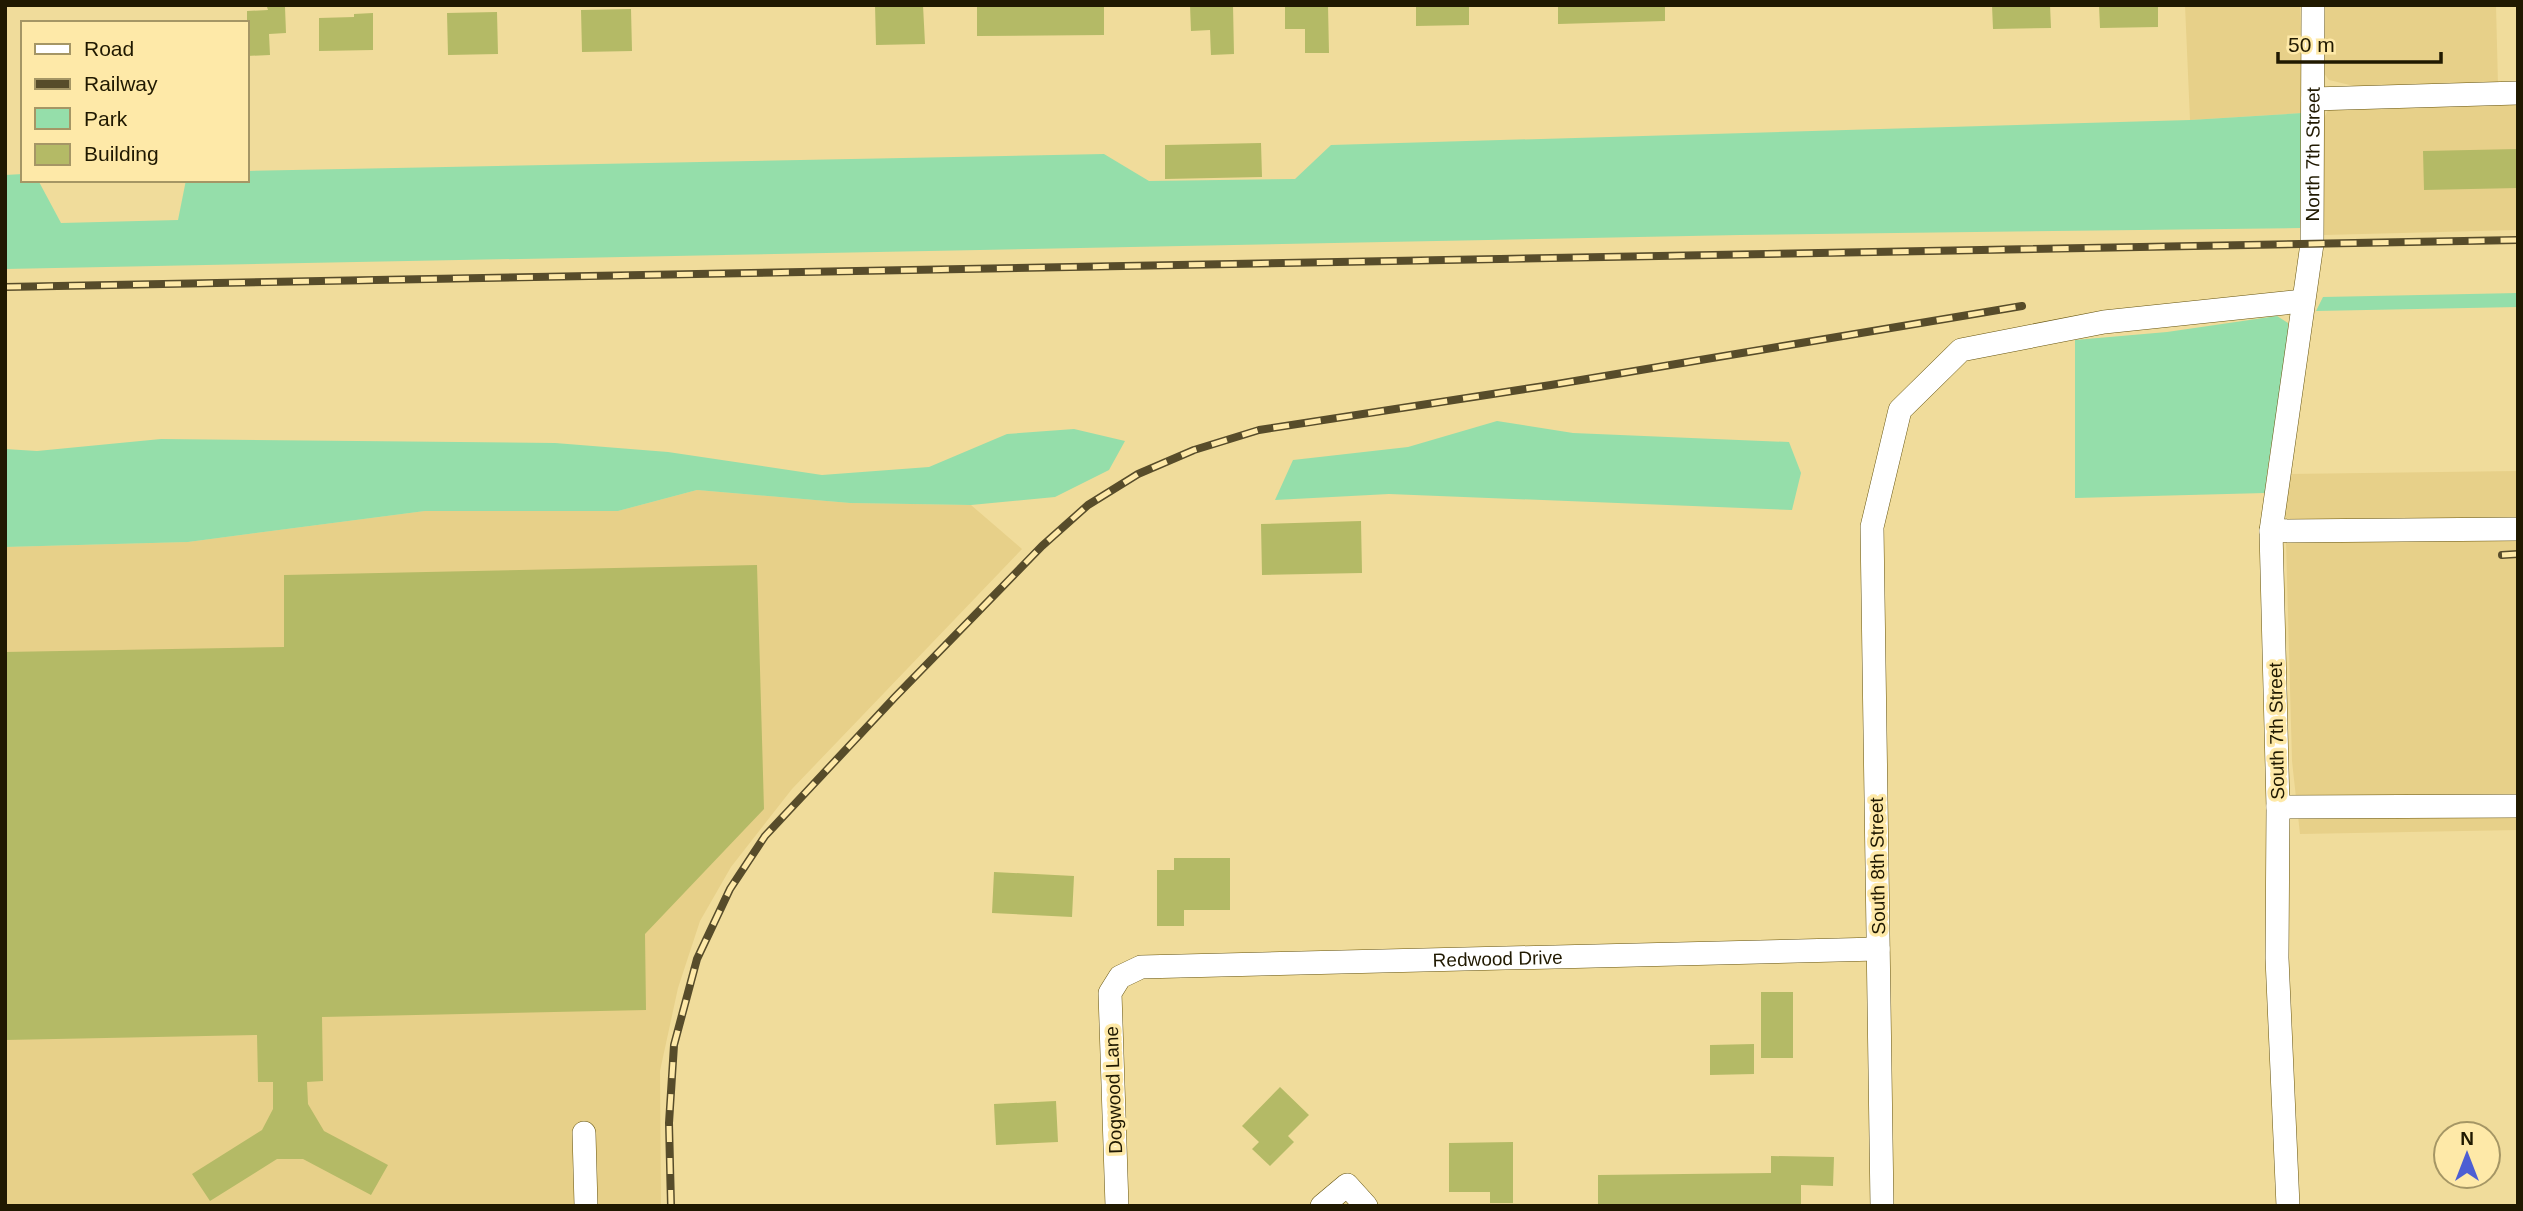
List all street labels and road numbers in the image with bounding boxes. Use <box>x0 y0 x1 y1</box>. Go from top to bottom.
street label: North 7th Street <box>2302 86 2324 221</box>
street label: South 7th Street <box>2265 661 2288 800</box>
street label: South 8th Street <box>1866 796 1889 935</box>
street label: Redwood Drive <box>1432 947 1563 971</box>
street label: Dogwood Lane <box>1101 1026 1126 1154</box>

